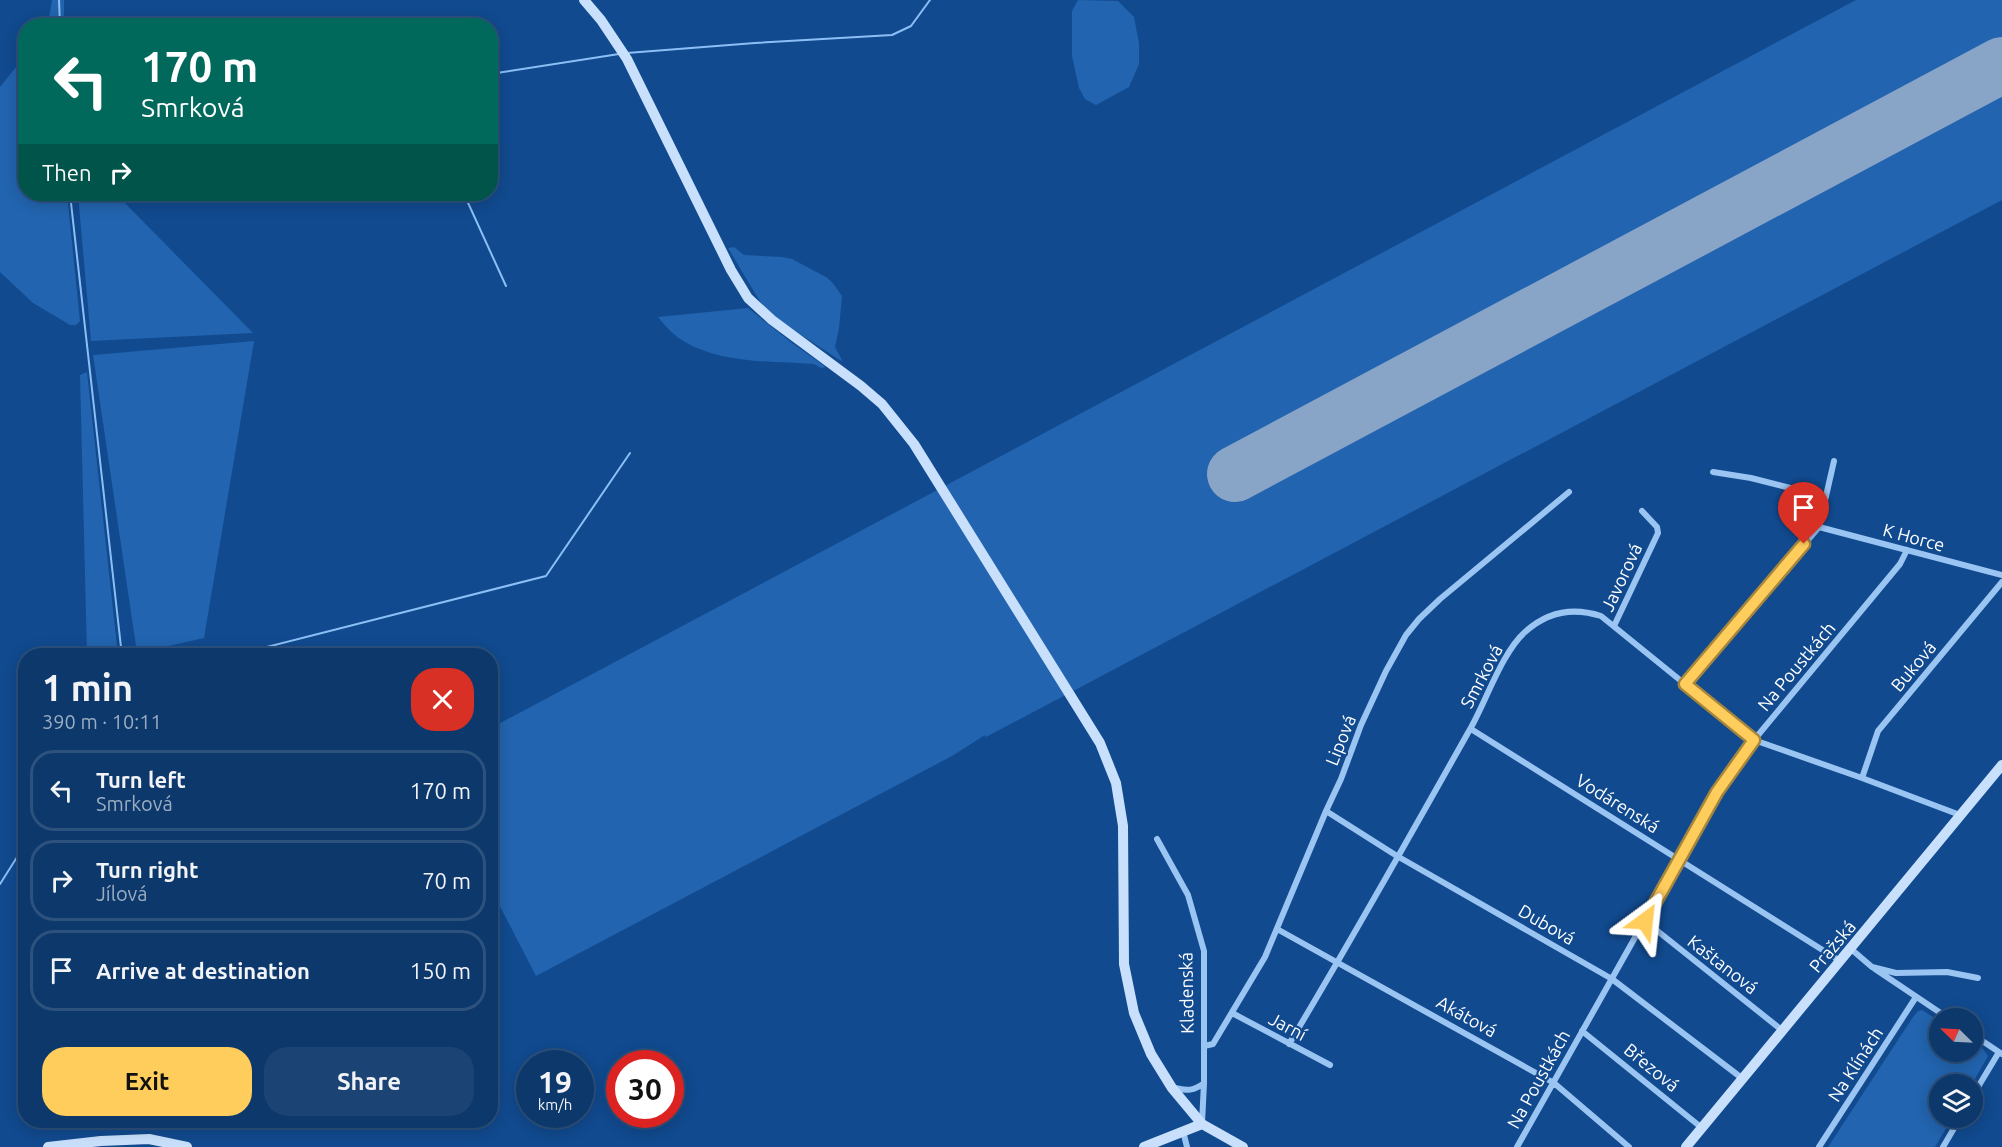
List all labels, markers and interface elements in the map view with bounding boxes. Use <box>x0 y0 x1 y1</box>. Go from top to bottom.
icon: left <box>42 42 120 120</box>
text: 170 m <box>141 43 258 90</box>
text: Smrková <box>141 92 245 122</box>
icon: right <box>104 156 137 189</box>
text: Then <box>42 160 92 185</box>
pin <box>1778 482 1829 544</box>
icon: arrive <box>1787 491 1820 524</box>
street label: K Horce <box>1881 519 1947 555</box>
street label: Javorová <box>1597 540 1645 614</box>
street label: Na Poustkách <box>1753 618 1839 714</box>
street label: Buková <box>1886 637 1940 695</box>
street label: Smrková <box>1456 641 1506 711</box>
text: 1 min <box>42 667 133 708</box>
button: close <box>411 668 474 731</box>
text: 390 m · 10:11 <box>42 710 162 733</box>
street label: Lipová <box>1321 712 1359 768</box>
text: Turn left <box>96 767 186 792</box>
street label: Vodárenská <box>1573 770 1663 836</box>
icon: left <box>45 774 78 807</box>
text: 170 m <box>410 778 471 803</box>
text: Smrková <box>96 792 173 815</box>
text: Turn right <box>96 857 198 882</box>
icon: right <box>45 864 78 897</box>
text: 70 m <box>422 868 471 893</box>
text: Jílová <box>96 882 148 905</box>
position arrow <box>1613 889 1677 953</box>
street label: Dubová <box>1515 900 1579 948</box>
street label: Pražská <box>1805 916 1859 976</box>
street label: Kaštanová <box>1684 931 1762 997</box>
street label: Kladenská <box>1175 952 1197 1034</box>
icon: arrive <box>45 954 78 987</box>
text: Arrive at destination <box>96 958 310 983</box>
text: 150 m <box>410 958 471 983</box>
street label: Akátová <box>1433 991 1501 1041</box>
street label: Jarní <box>1266 1008 1311 1044</box>
north arrow <box>1929 1008 1983 1062</box>
map controls <box>1929 1008 1983 1128</box>
street label: Na Klínách <box>1824 1023 1886 1105</box>
street label: Na Poustkách <box>1503 1026 1573 1132</box>
street label: Březová <box>1621 1039 1683 1095</box>
button: Exit <box>42 1047 252 1116</box>
button: Share <box>264 1047 474 1116</box>
speed limit sign: 30 <box>606 1050 684 1128</box>
text: 19 <box>538 1065 572 1099</box>
button: layers <box>1929 1074 1983 1128</box>
text: km/h <box>538 1096 572 1113</box>

